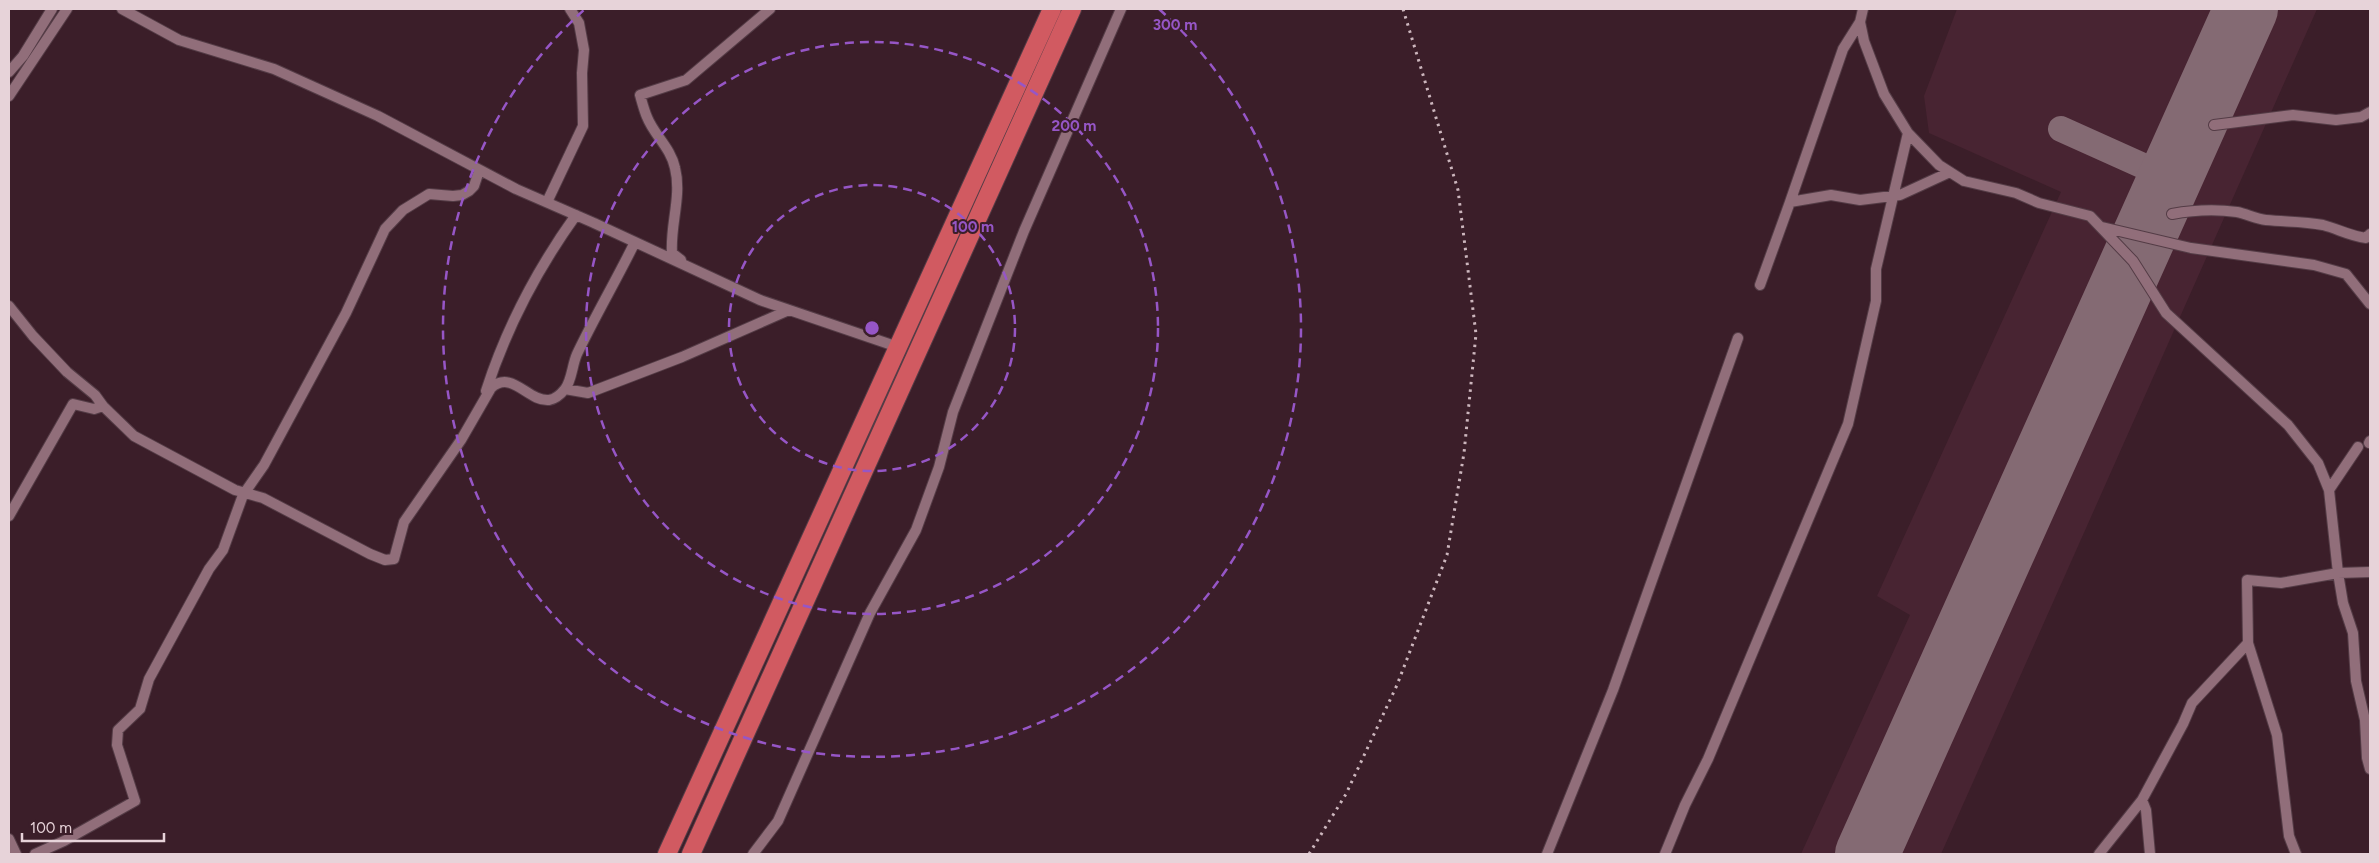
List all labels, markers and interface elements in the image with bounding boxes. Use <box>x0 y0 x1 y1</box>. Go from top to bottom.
text: 300 m <box>1153 16 1197 34</box>
text: 200 m <box>1052 117 1096 135</box>
text: 100 m <box>952 218 994 236</box>
centre of rings <box>863 319 881 337</box>
scale bar <box>22 810 165 842</box>
text: 100 m <box>30 819 72 837</box>

